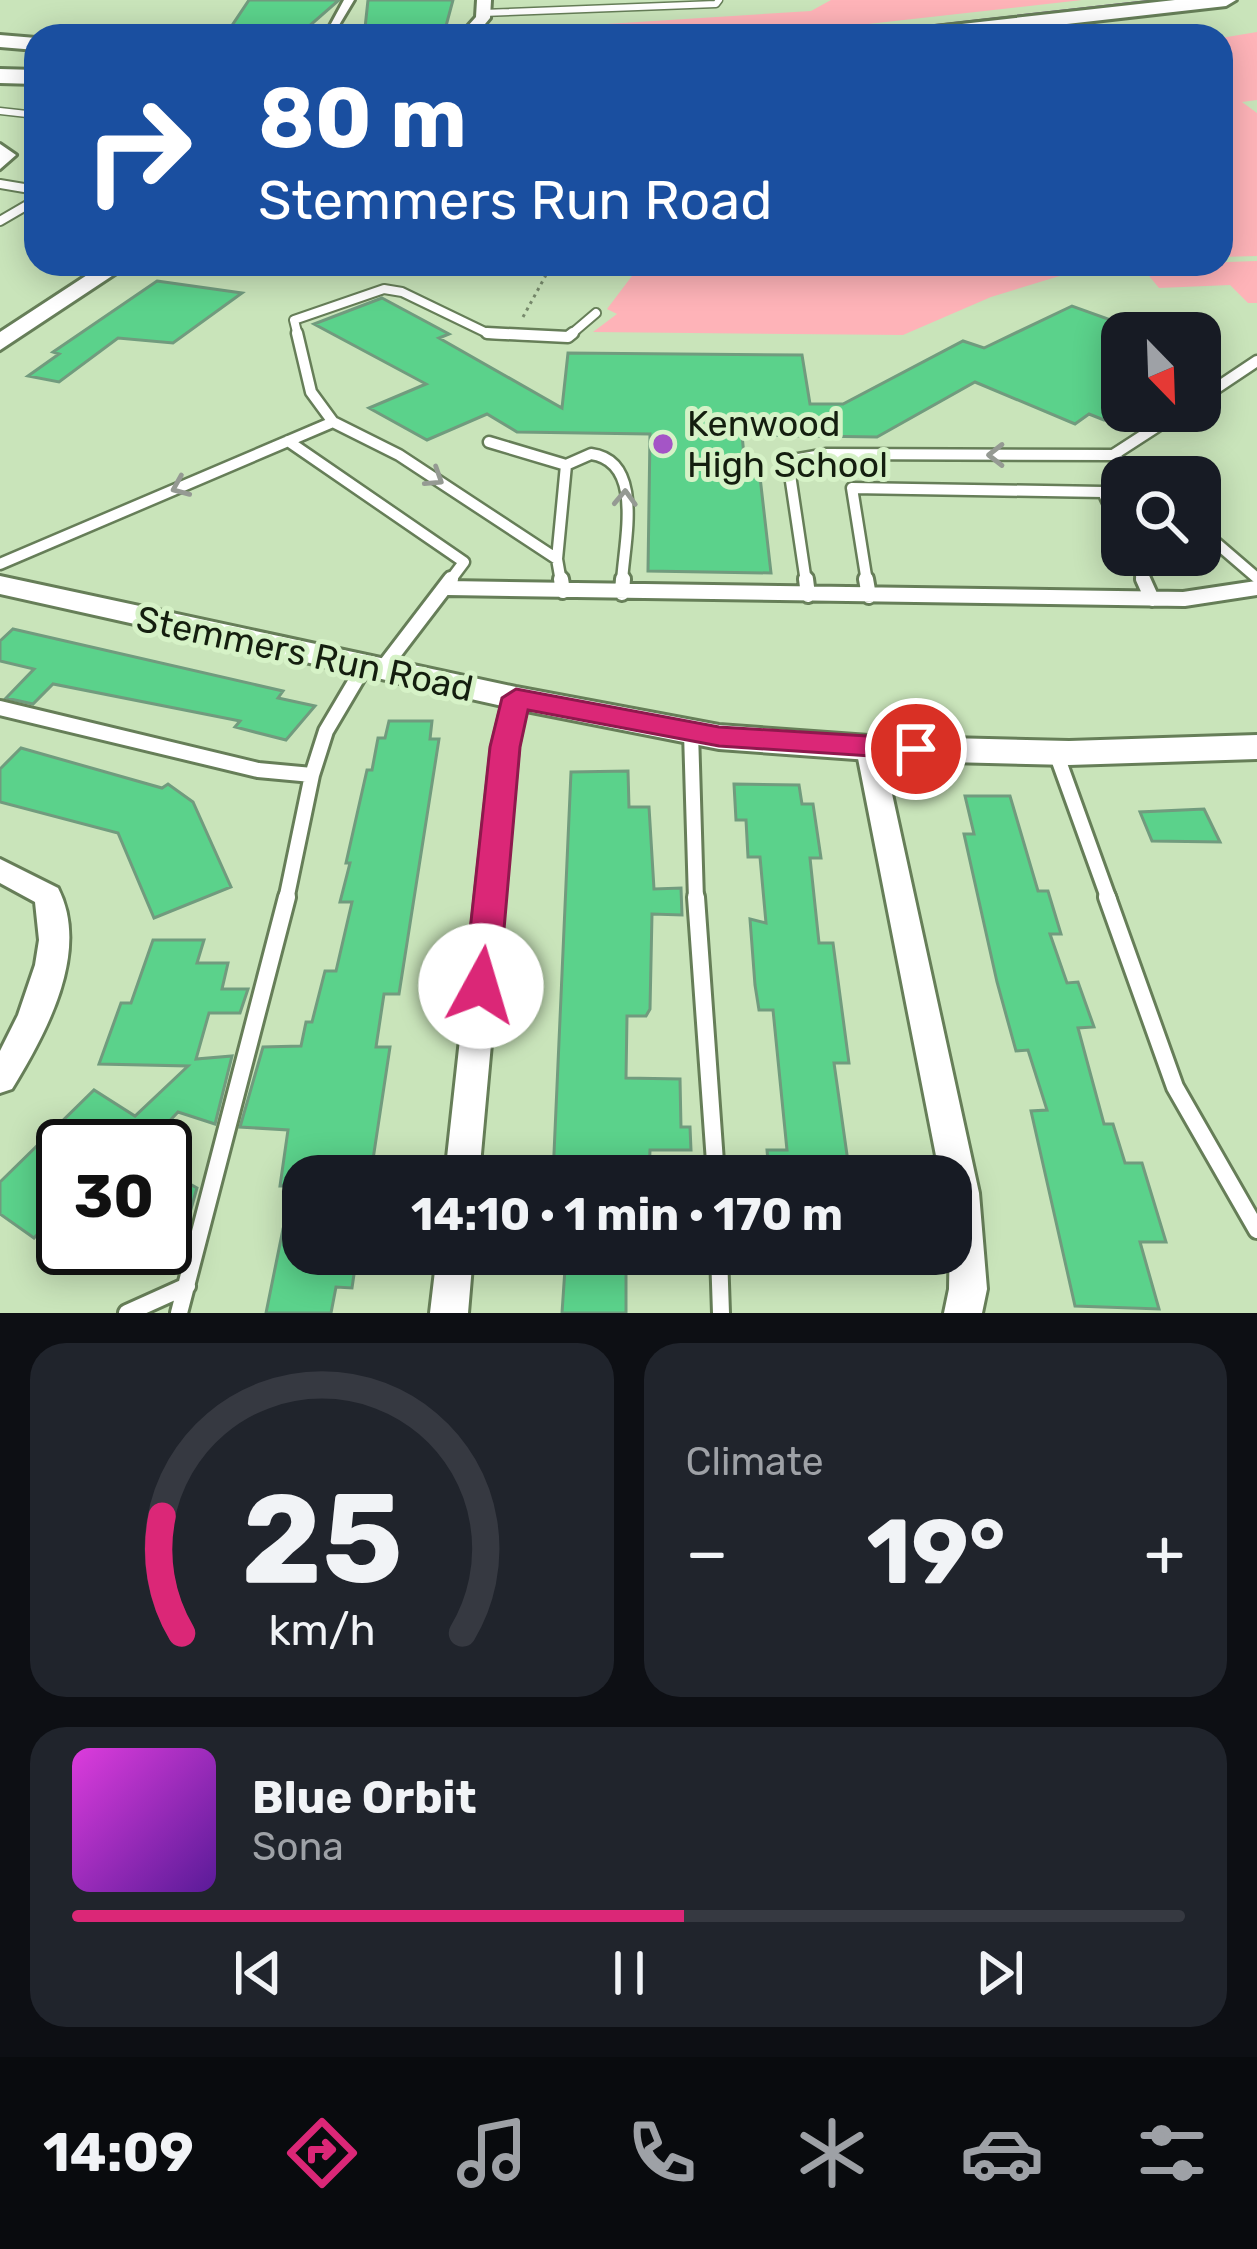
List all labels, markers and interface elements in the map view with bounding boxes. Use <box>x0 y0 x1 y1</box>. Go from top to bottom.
text: 80 m <box>258 68 467 168</box>
icon: right <box>60 72 216 228</box>
text: Stemmers Run Road <box>258 169 772 233</box>
north arrow <box>1101 312 1221 432</box>
map controls <box>1101 312 1221 576</box>
place label: Kenwood High School <box>687 402 888 486</box>
marker: Kenwood High School <box>650 431 676 457</box>
one-way arrow <box>986 442 1004 468</box>
button: search <box>1101 456 1221 576</box>
one-way arrow <box>421 463 443 485</box>
one-way arrow <box>171 473 192 497</box>
one-way arrow <box>612 488 638 507</box>
street label: Stemmers Run Road <box>133 597 477 710</box>
pin <box>865 698 967 800</box>
icon: arrive <box>883 716 949 782</box>
position arrow <box>418 923 544 1049</box>
speed limit sign: 30 <box>36 1119 192 1275</box>
text: 14:10 · 1 min · 170 m <box>411 1188 843 1241</box>
text: Climate <box>686 1439 824 1485</box>
text: 25 <box>241 1465 403 1613</box>
text: 19° <box>866 1499 1006 1606</box>
text: − <box>686 1513 728 1592</box>
text: + <box>1144 1513 1185 1592</box>
text: km/h <box>268 1605 375 1656</box>
text: Blue Orbit <box>252 1771 476 1824</box>
text: Sona <box>252 1824 344 1870</box>
icon: previous <box>225 1940 291 2006</box>
icon: pause <box>596 1940 662 2006</box>
icon: next <box>967 1940 1033 2006</box>
icon: directions <box>280 2111 364 2195</box>
icon: music <box>450 2111 534 2195</box>
icon: phone <box>620 2111 704 2195</box>
icon: climate <box>790 2111 874 2195</box>
icon: car <box>960 2111 1044 2195</box>
icon: filters <box>1130 2111 1214 2195</box>
text: 14:09 <box>43 2121 194 2185</box>

